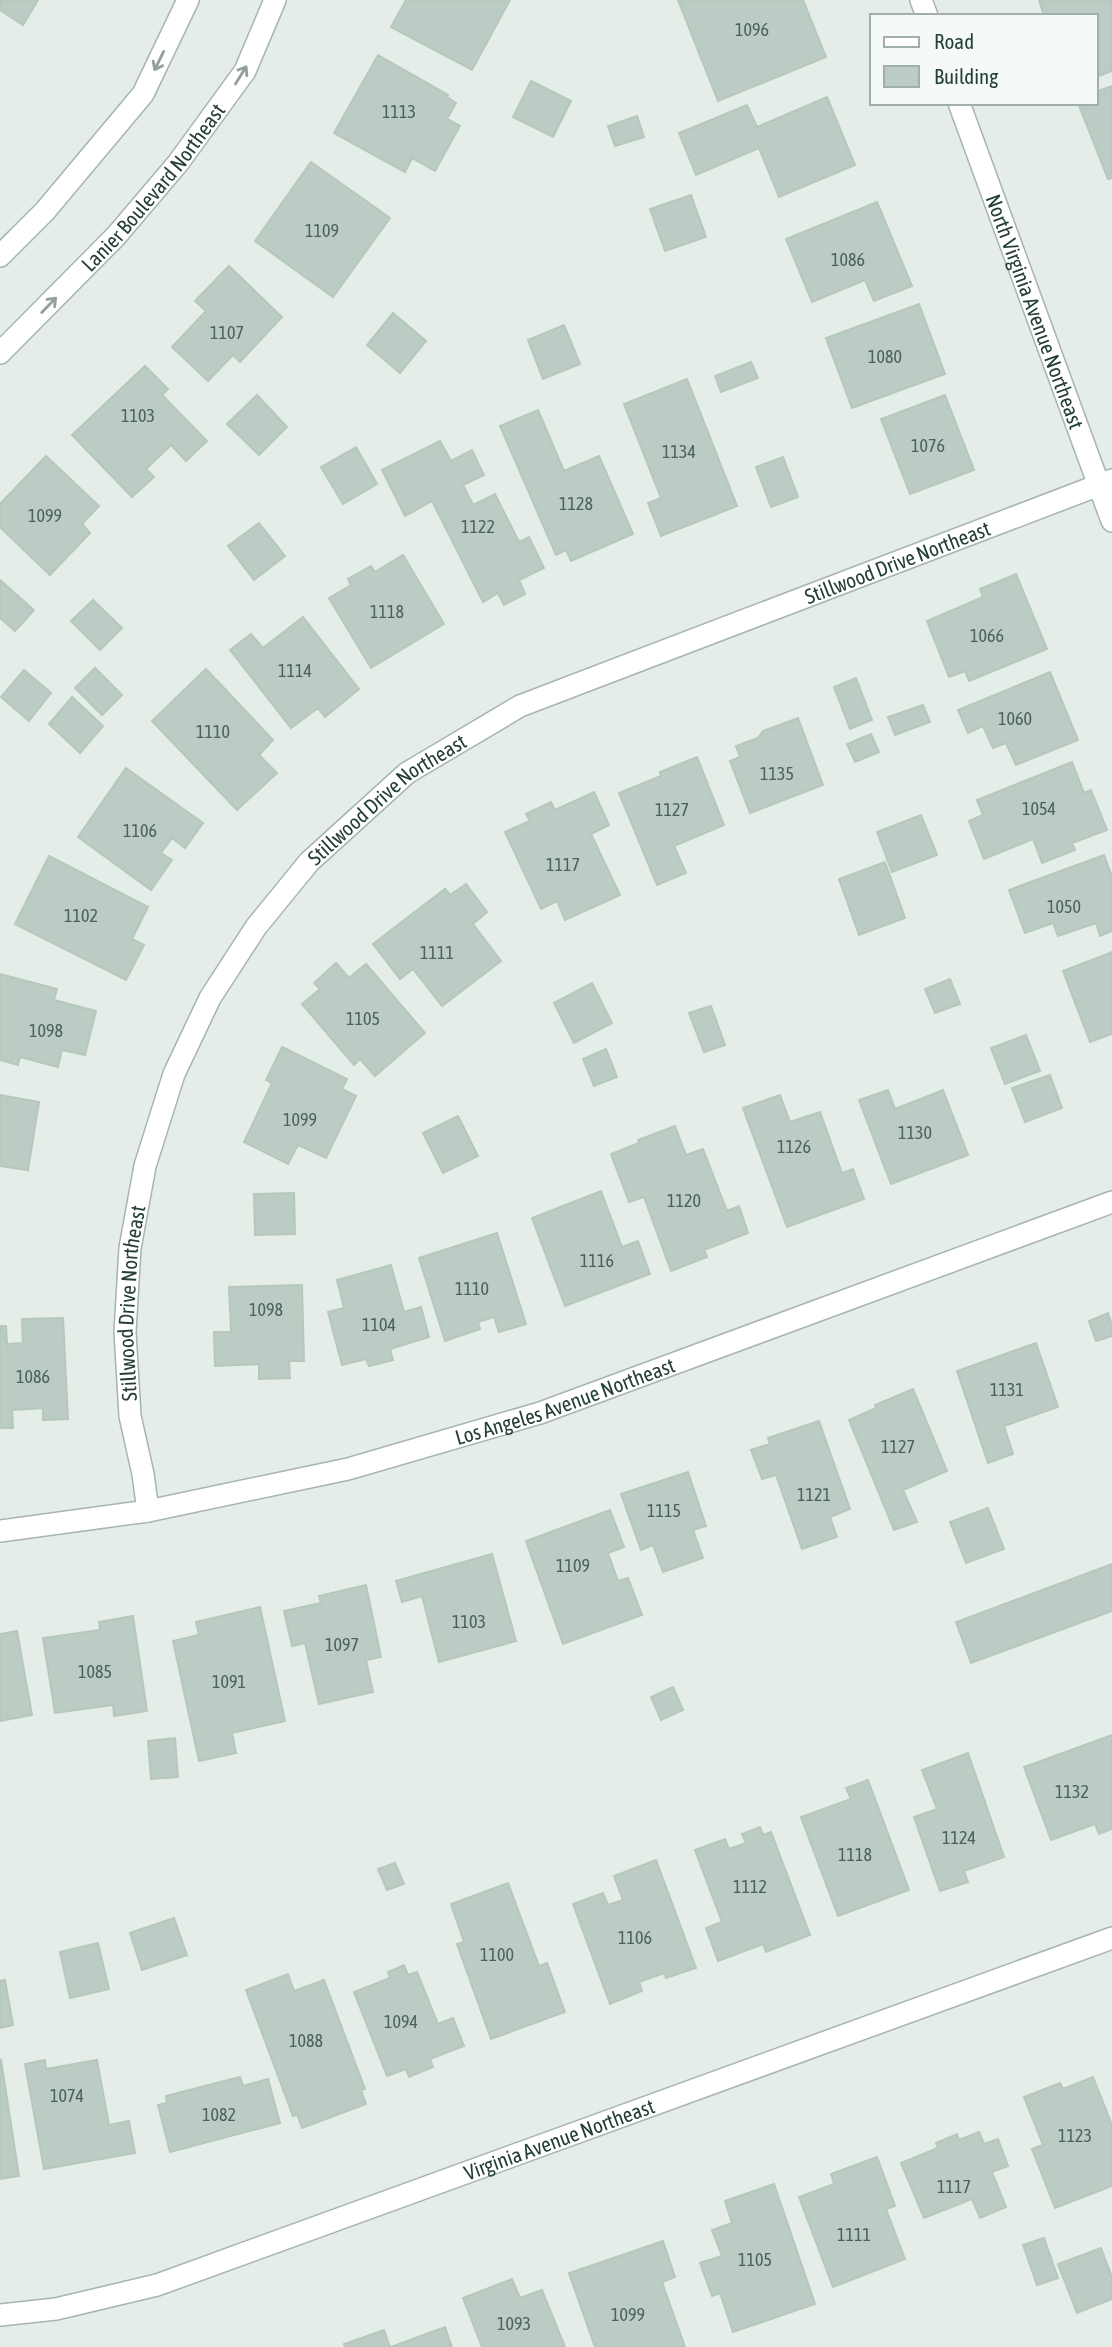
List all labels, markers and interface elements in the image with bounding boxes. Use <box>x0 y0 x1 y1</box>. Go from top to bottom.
legend <box>870 14 1098 105</box>
house number: 1096 <box>735 19 769 40</box>
text: Road <box>934 29 974 53</box>
one-way arrow <box>151 50 165 71</box>
text: Building <box>934 64 998 88</box>
one-way arrow <box>235 65 249 85</box>
street label: Lanier Boulevard Northeast <box>76 99 229 276</box>
house number: 1113 <box>382 101 416 122</box>
street label: North Virginia Avenue Northeast <box>981 191 1089 432</box>
house number: 1109 <box>305 220 339 241</box>
house number: 1086 <box>831 249 865 270</box>
one-way arrow <box>40 297 57 314</box>
house number: 1107 <box>210 322 244 343</box>
house number: 1080 <box>868 346 902 367</box>
house number: 1103 <box>121 405 155 426</box>
house number: 1076 <box>911 435 945 456</box>
house number: 1134 <box>662 441 696 462</box>
house number: 1128 <box>559 493 593 514</box>
house number: 1099 <box>28 505 62 526</box>
house number: 1122 <box>461 516 495 537</box>
street label: Stillwood Drive Northeast <box>801 516 993 608</box>
house number: 1118 <box>370 601 404 622</box>
house number: 1066 <box>970 625 1004 646</box>
house number: 1114 <box>278 660 312 681</box>
house number: 1060 <box>998 708 1032 729</box>
house number: 1110 <box>196 721 230 742</box>
street label: Stillwood Drive Northeast <box>303 729 470 869</box>
house number: 1135 <box>760 763 794 784</box>
house number: 1054 <box>1022 798 1056 819</box>
house number: 1127 <box>655 799 689 820</box>
house number: 1106 <box>123 820 157 841</box>
house number: 1117 <box>546 854 580 875</box>
house number: 1050 <box>1047 896 1081 917</box>
house number: 1102 <box>64 905 98 926</box>
house number: 1111 <box>420 942 454 963</box>
house number: 1105 <box>346 1008 380 1029</box>
house number: 1098 <box>29 1020 63 1041</box>
house number: 1099 <box>283 1109 317 1130</box>
house number: 1130 <box>898 1122 932 1143</box>
house number: 1126 <box>777 1136 811 1157</box>
house number: 1120 <box>667 1190 701 1211</box>
street label: Stillwood Drive Northeast <box>113 1203 150 1402</box>
house number: 1116 <box>580 1250 614 1271</box>
house number: 1110 <box>455 1278 489 1299</box>
house number: 1098 <box>249 1299 283 1320</box>
house number: 1104 <box>362 1314 396 1335</box>
street label: Los Angeles Avenue Northeast <box>452 1352 678 1449</box>
house number: 1086 <box>16 1366 50 1387</box>
house number: 1131 <box>990 1379 1024 1400</box>
house number: 1127 <box>881 1436 915 1457</box>
house number: 1121 <box>797 1484 831 1505</box>
house number: 1115 <box>647 1500 681 1521</box>
house number: 1109 <box>556 1555 590 1576</box>
house number: 1103 <box>452 1611 486 1632</box>
house number: 1097 <box>325 1634 359 1655</box>
house number: 1085 <box>78 1661 112 1682</box>
house number: 1091 <box>212 1671 246 1692</box>
house number: 1132 <box>1055 1781 1089 1802</box>
house number: 1124 <box>942 1827 976 1848</box>
house number: 1118 <box>838 1844 872 1865</box>
house number: 1112 <box>733 1876 767 1897</box>
house number: 1106 <box>618 1927 652 1948</box>
house number: 1100 <box>480 1944 514 1965</box>
house number: 1094 <box>384 2011 418 2032</box>
house number: 1088 <box>289 2030 323 2051</box>
house number: 1074 <box>50 2085 84 2106</box>
street label: Virginia Avenue Northeast <box>461 2093 658 2184</box>
house number: 1082 <box>202 2104 236 2125</box>
house number: 1123 <box>1058 2125 1092 2146</box>
house number: 1117 <box>937 2176 971 2197</box>
house number: 1111 <box>837 2224 871 2245</box>
house number: 1105 <box>738 2249 772 2270</box>
house number: 1099 <box>611 2304 645 2325</box>
house number: 1093 <box>497 2313 531 2334</box>

